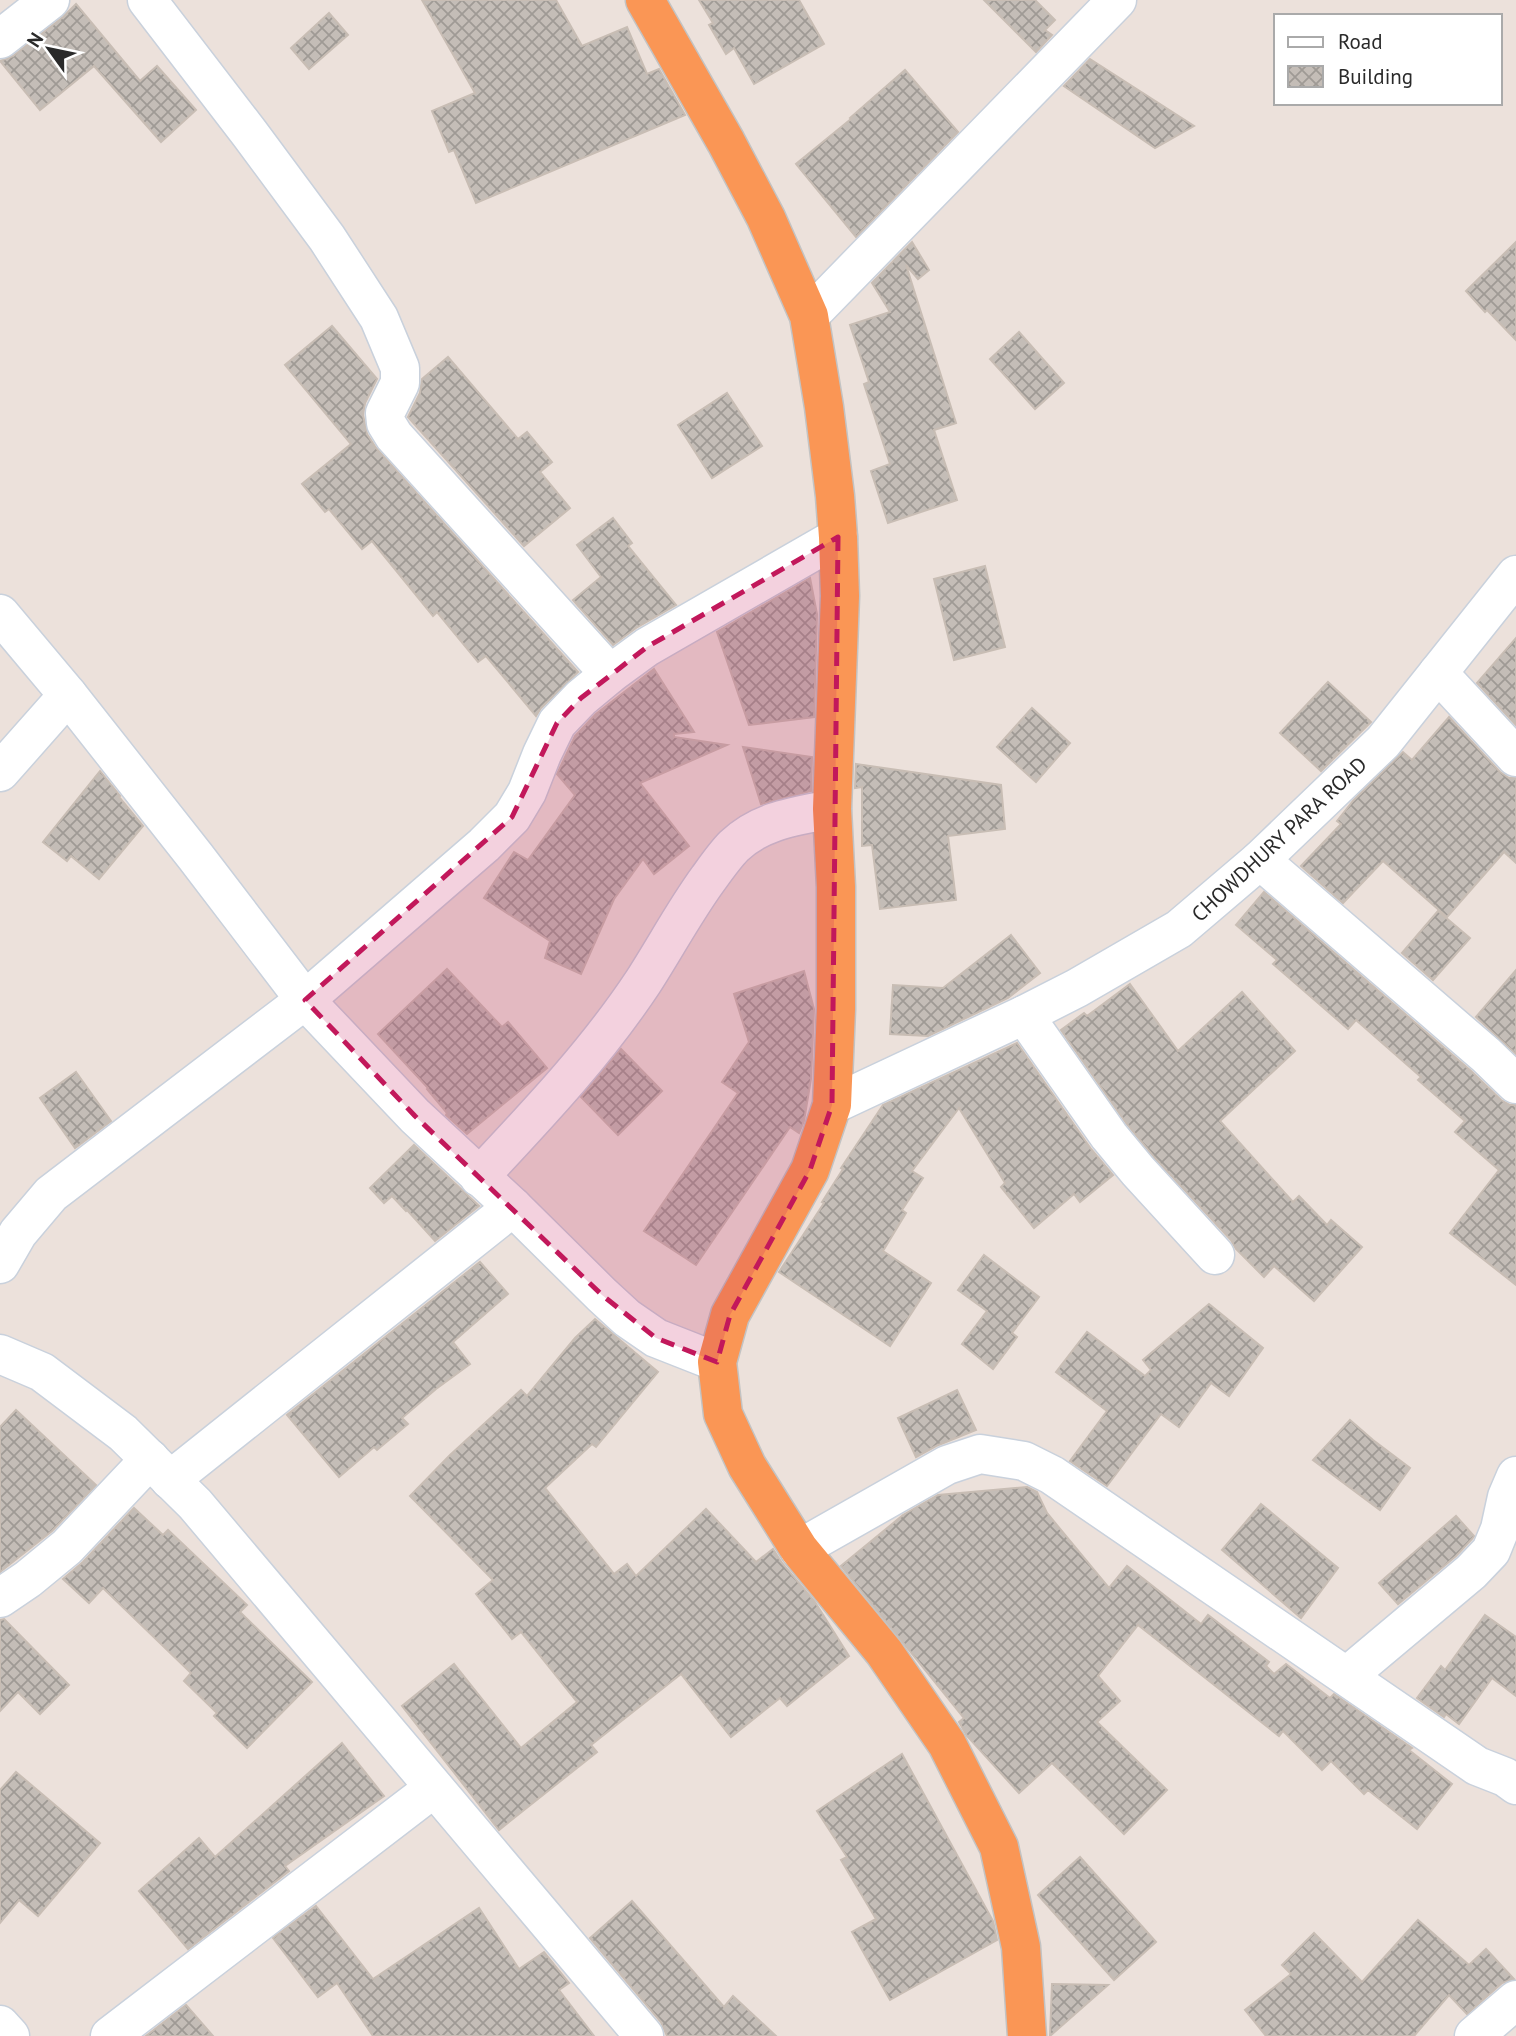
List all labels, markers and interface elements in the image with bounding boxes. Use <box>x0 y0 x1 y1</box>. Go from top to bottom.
north arrow <box>14 14 84 84</box>
legend <box>1274 14 1502 105</box>
text: N <box>21 28 48 52</box>
text: Road <box>1338 28 1382 55</box>
text: Building <box>1338 63 1413 90</box>
street label: CHOWDHURY PARA ROAD <box>1186 751 1372 927</box>

